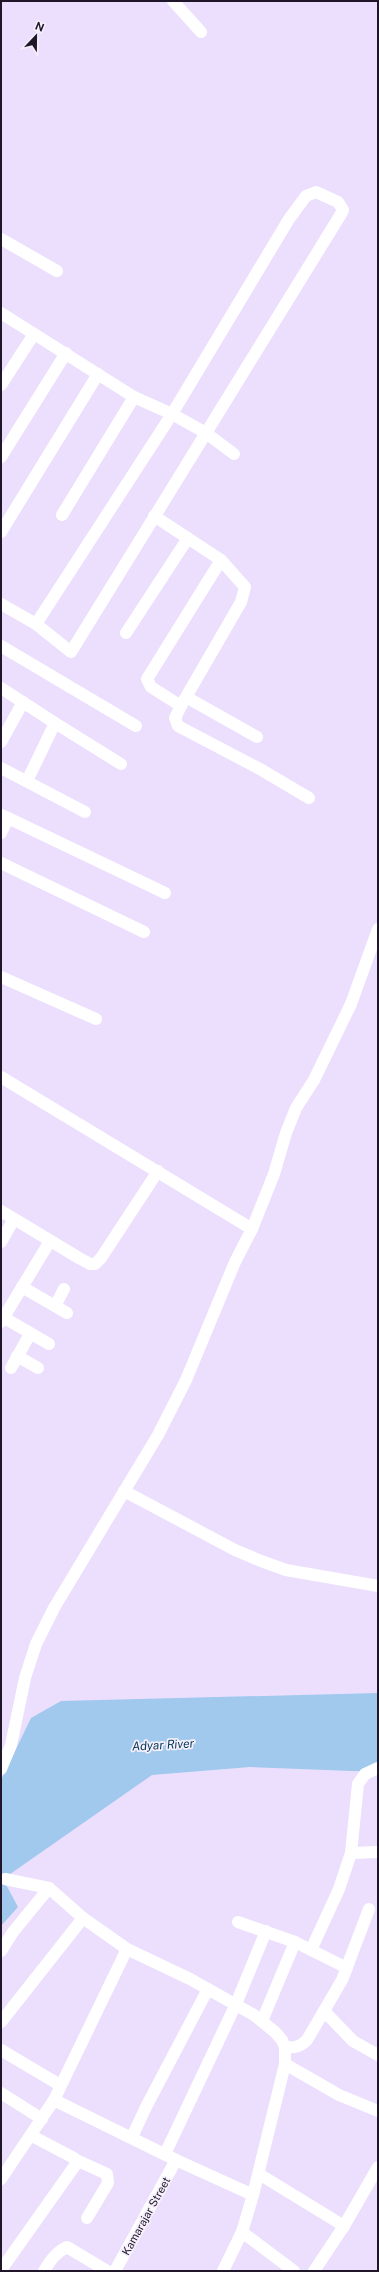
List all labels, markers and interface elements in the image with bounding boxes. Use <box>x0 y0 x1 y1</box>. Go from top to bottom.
north arrow <box>16 16 56 56</box>
text: N <box>34 20 46 34</box>
water label: Adyar River <box>132 1736 195 1754</box>
street label: Kamarajar Street <box>120 2175 172 2257</box>

